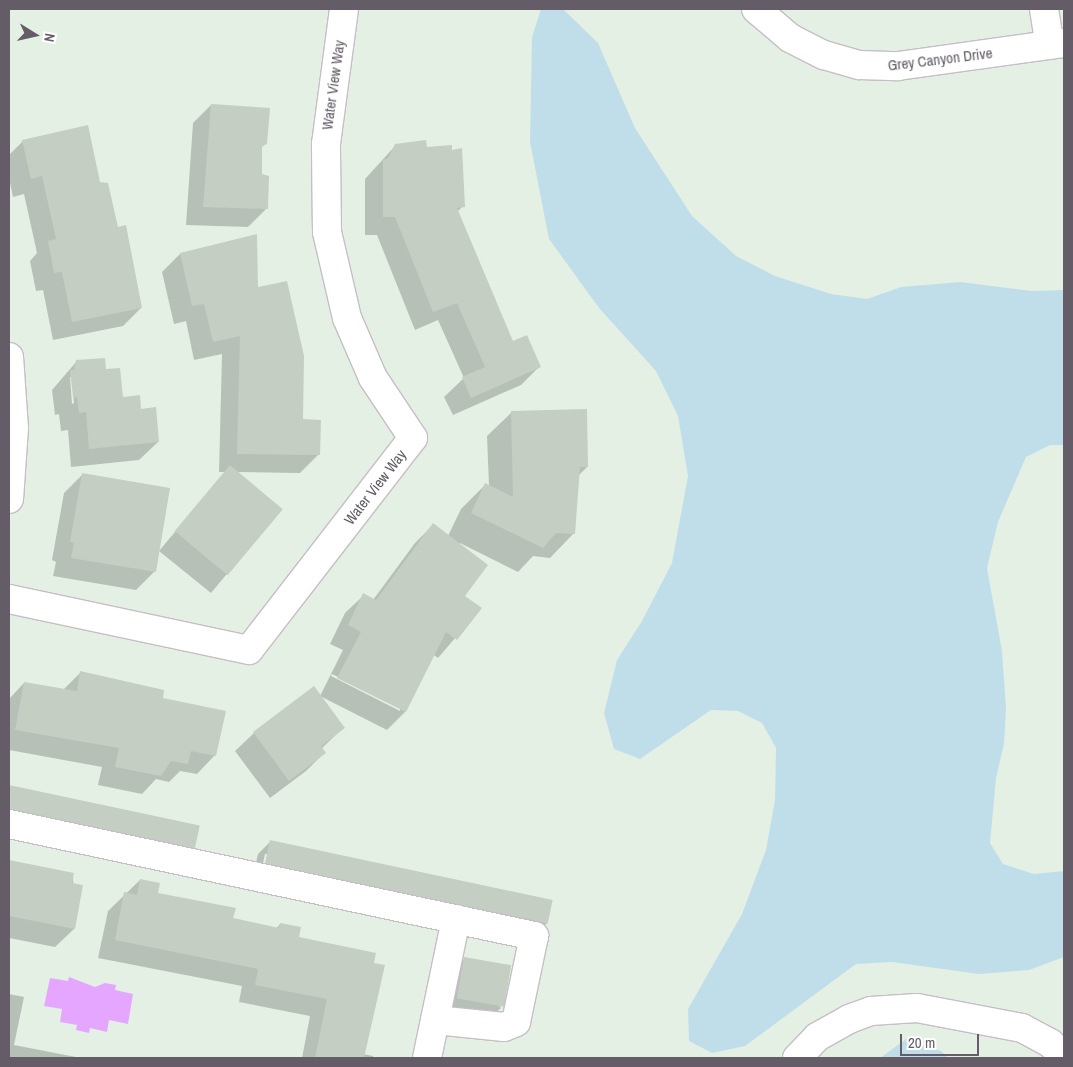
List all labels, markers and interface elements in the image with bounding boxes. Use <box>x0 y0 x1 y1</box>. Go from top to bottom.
north arrow <box>10 10 60 60</box>
text: N <box>40 32 59 43</box>
street label: Water View Way <box>318 39 348 131</box>
street label: Grey Canyon Drive <box>887 44 993 74</box>
street label: Water View Way <box>340 446 410 528</box>
scale bar <box>903 1024 982 1056</box>
text: 20 m <box>908 1032 935 1053</box>

